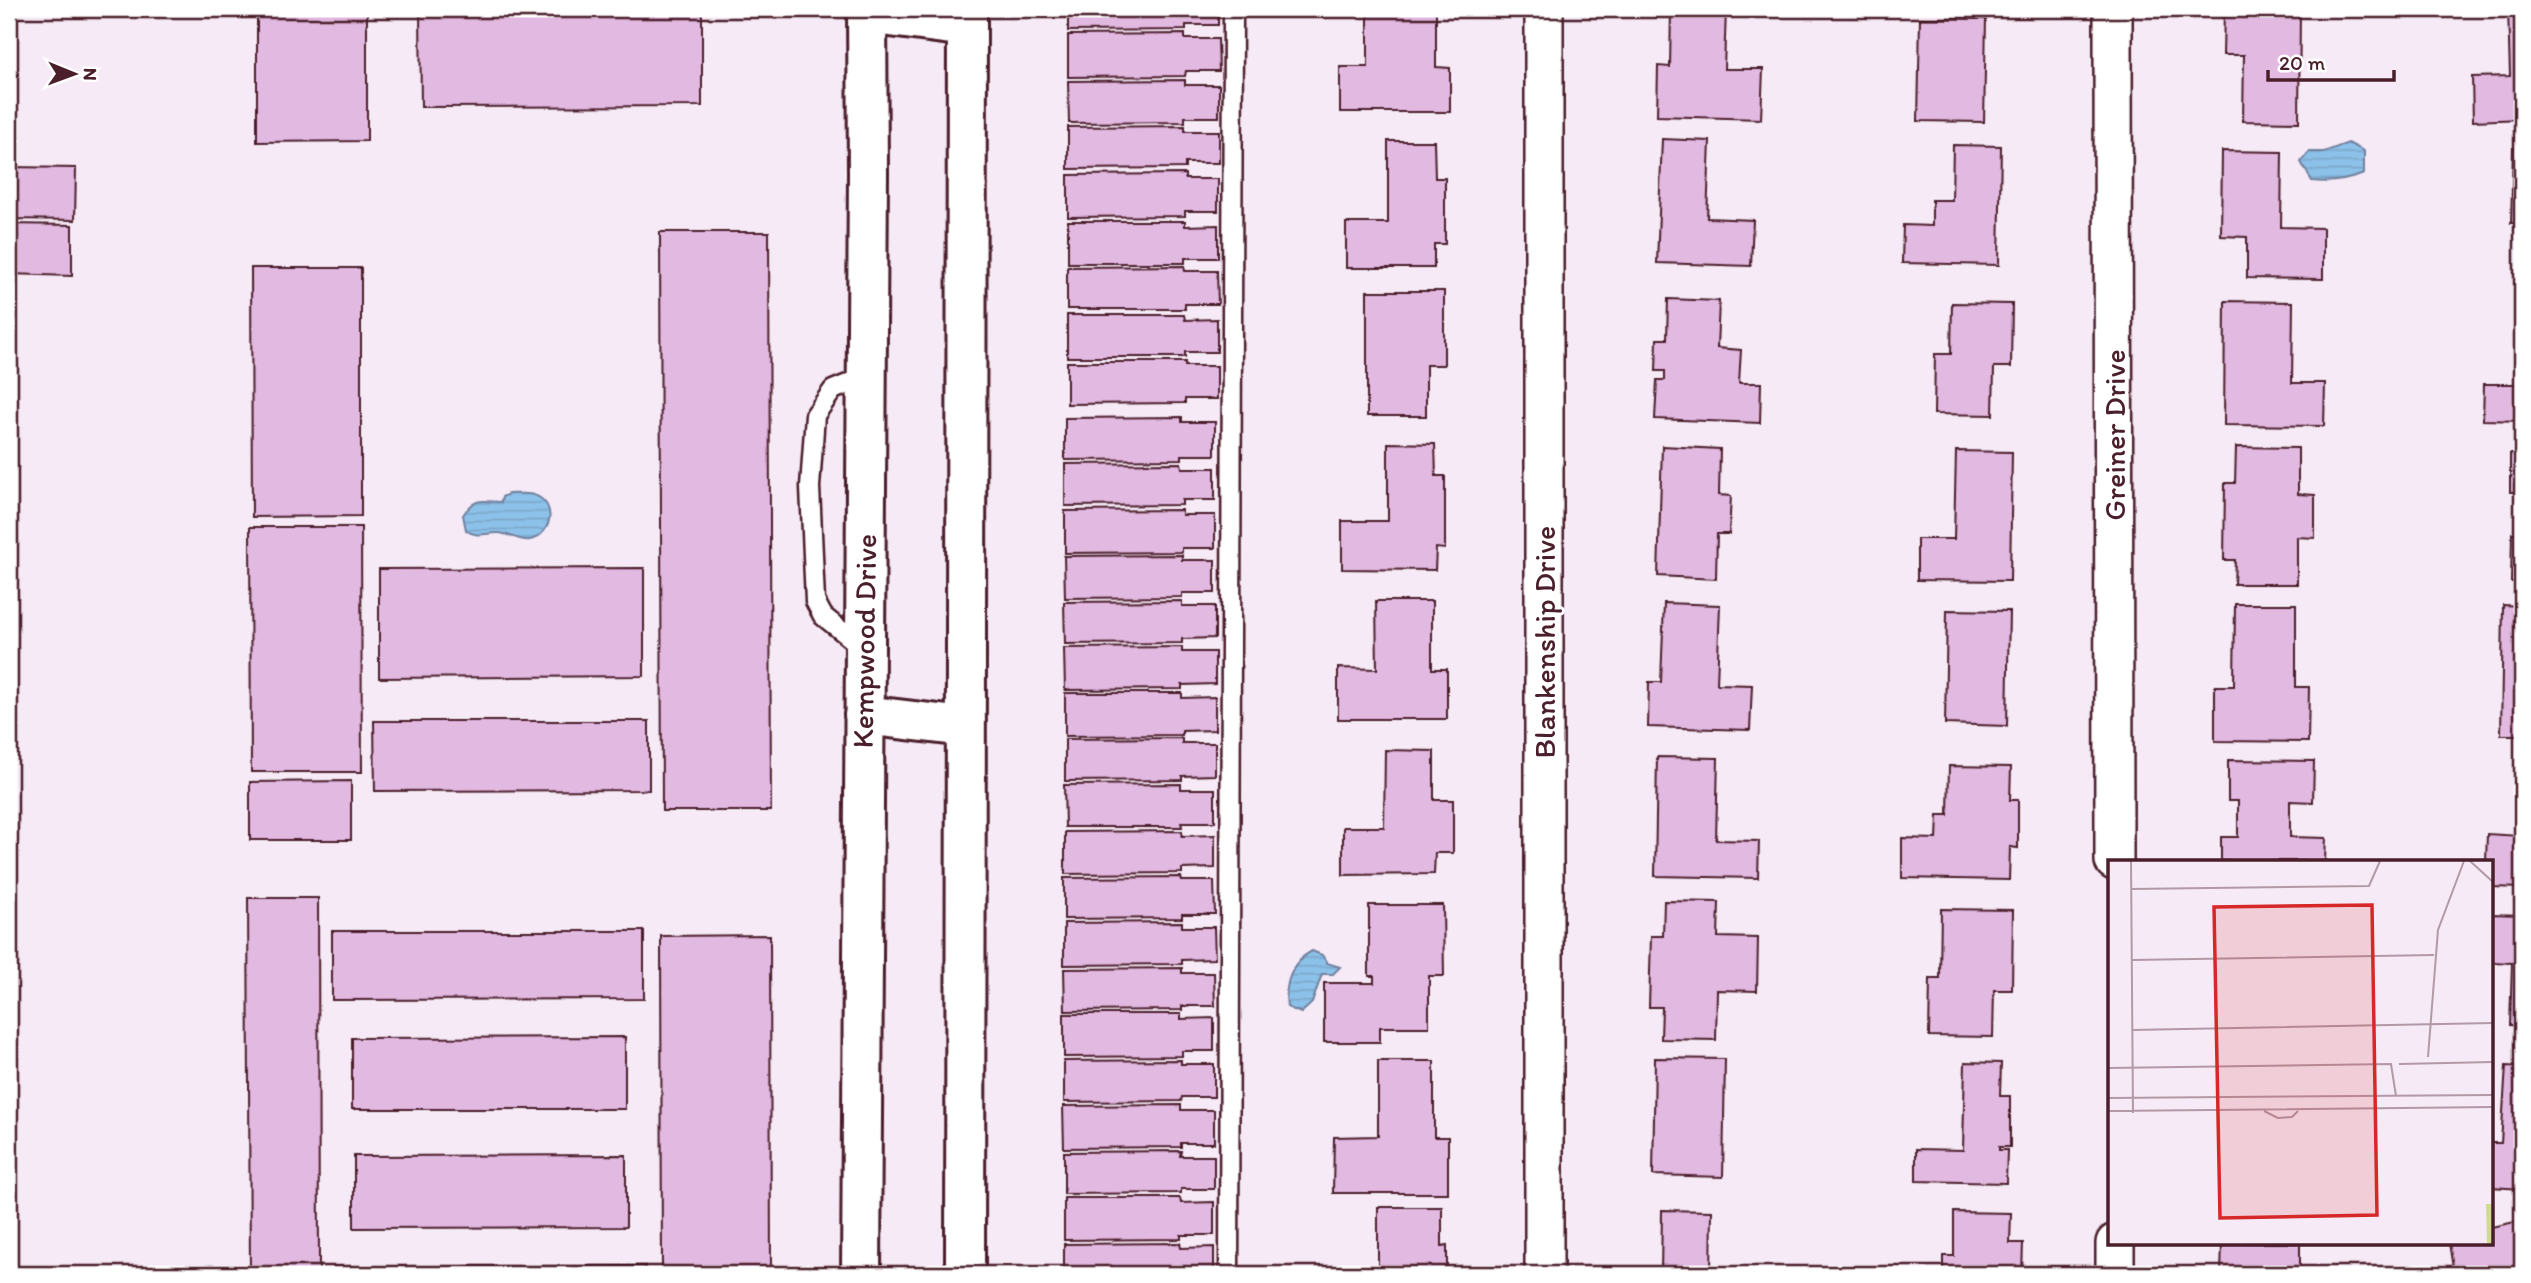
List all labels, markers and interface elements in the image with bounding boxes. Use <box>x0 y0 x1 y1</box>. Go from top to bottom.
north arrow <box>38 38 108 108</box>
scale bar <box>2268 38 2394 82</box>
text: 20 m <box>2279 50 2326 75</box>
text: N <box>79 68 102 81</box>
street label: Greiner Drive <box>2096 349 2133 521</box>
street label: Blankenship Drive <box>1526 526 1563 758</box>
street label: Kempwood Drive <box>844 533 884 749</box>
inset map <box>2108 860 2492 1244</box>

